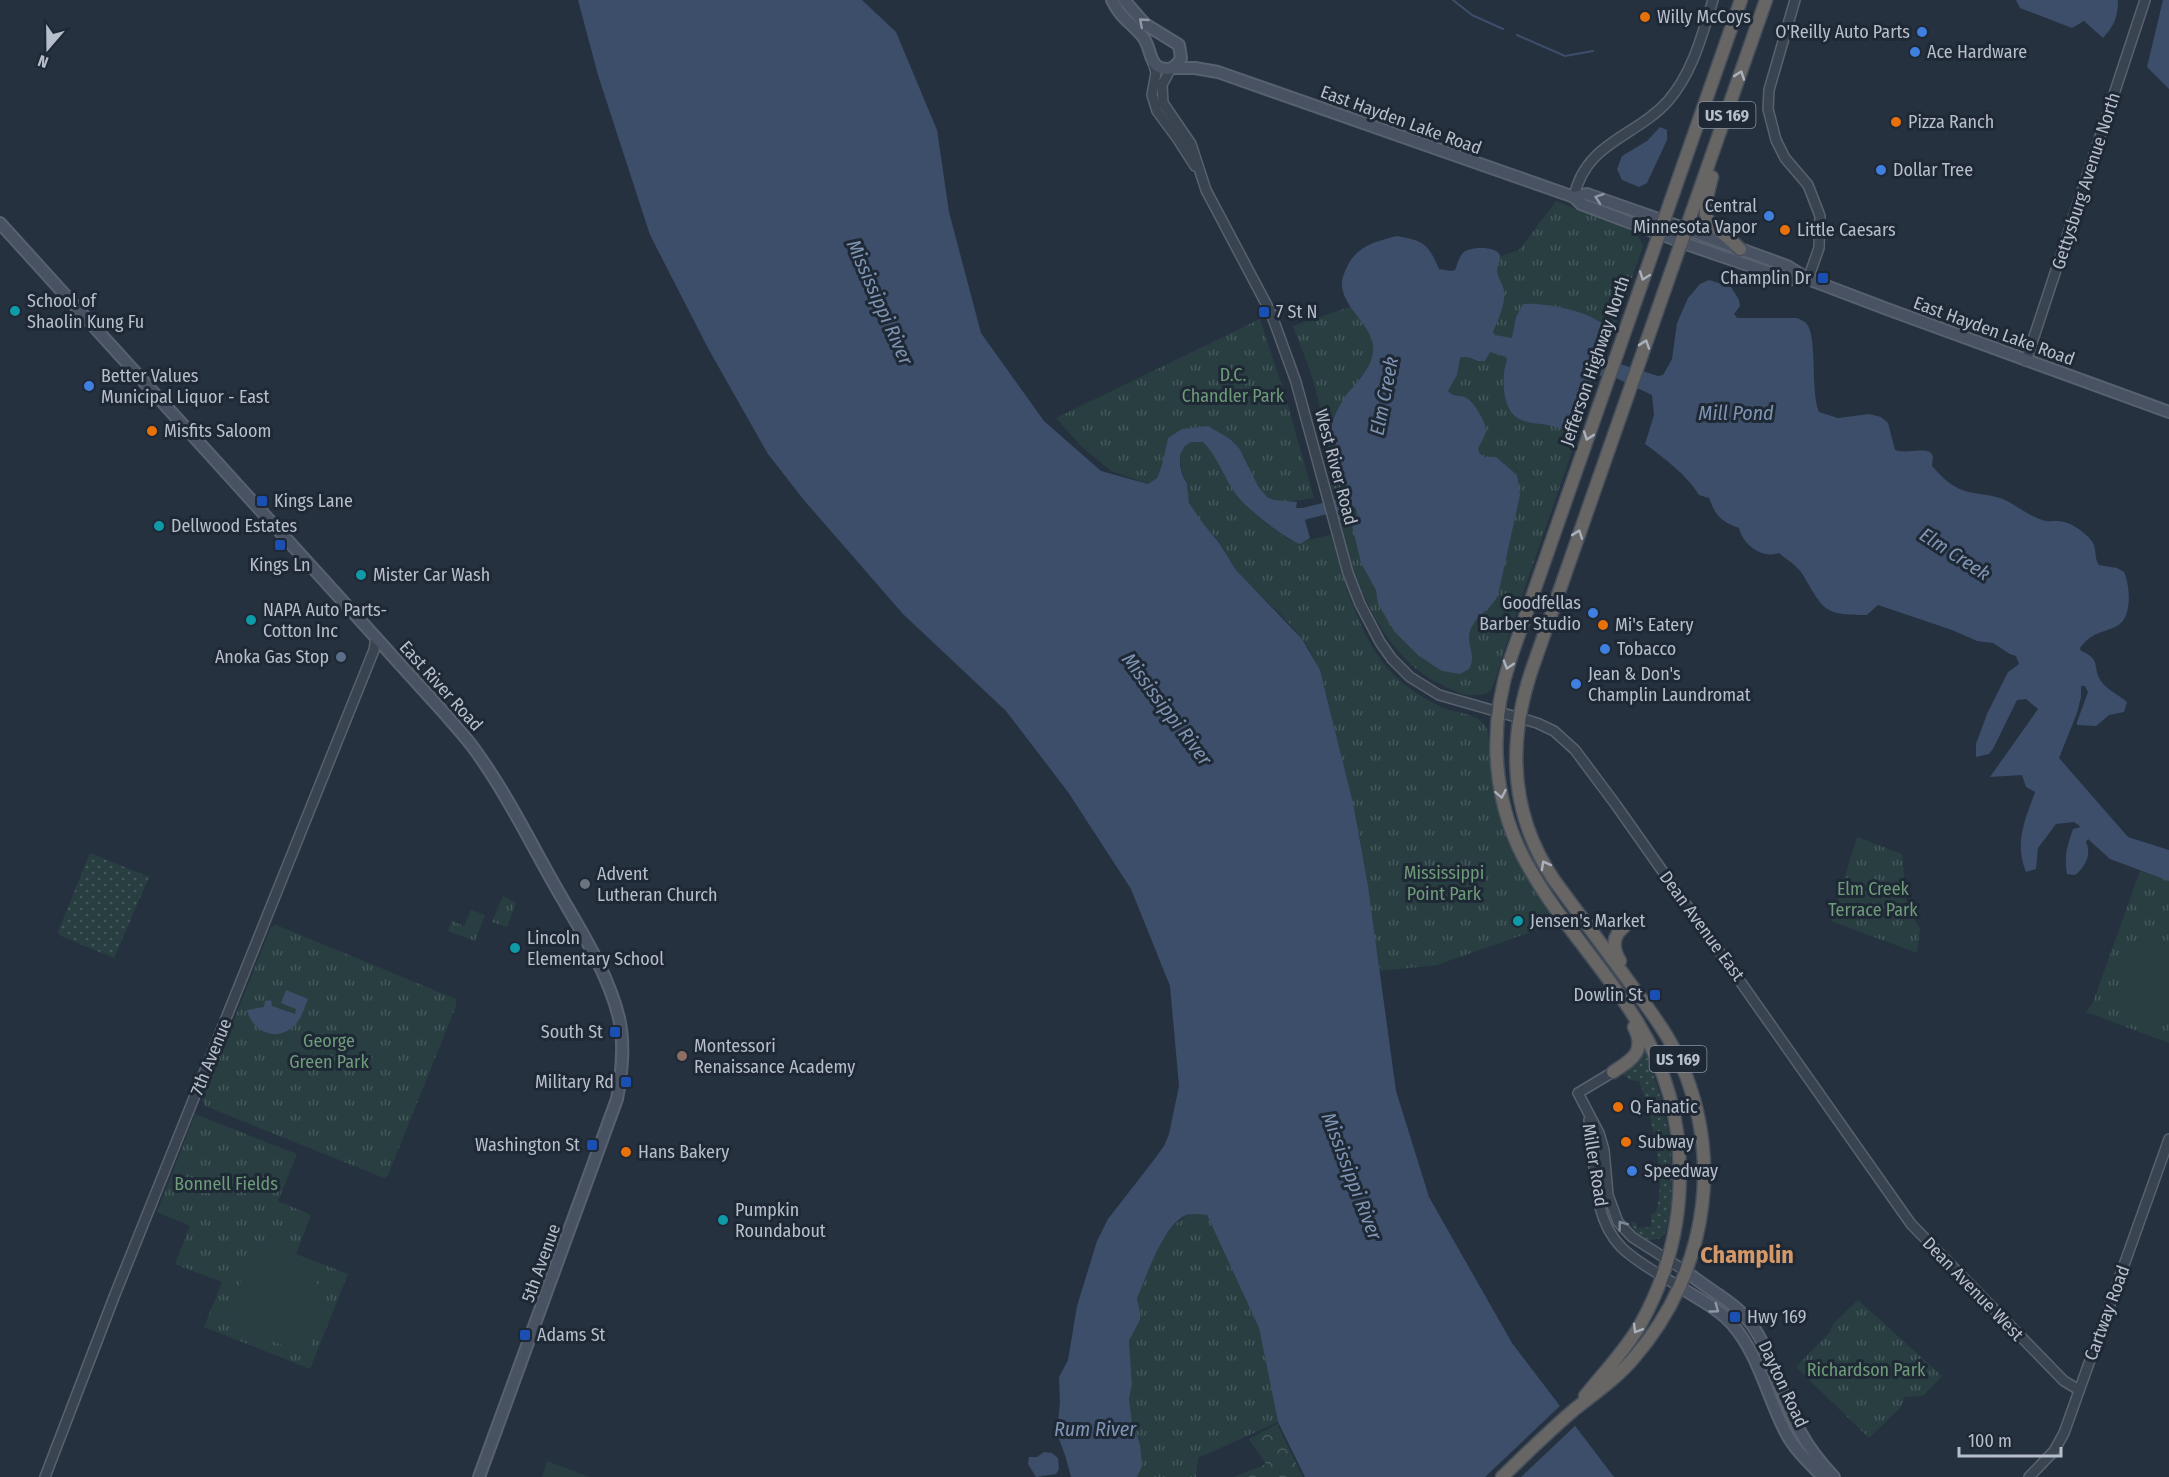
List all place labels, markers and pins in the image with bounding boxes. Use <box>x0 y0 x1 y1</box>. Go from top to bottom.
place label: Willy McCoys <box>1657 6 1751 28</box>
marker: Willy McCoys <box>1638 10 1652 24</box>
place label: O'Reilly Auto Parts <box>1775 21 1910 43</box>
marker: O'Reilly Auto Parts <box>1915 25 1929 39</box>
place label: Ace Hardware <box>1927 41 2027 63</box>
marker: Ace Hardware <box>1908 45 1922 59</box>
place label: Pizza Ranch <box>1908 111 1994 133</box>
marker: Pizza Ranch <box>1889 115 1903 129</box>
place label: Dollar Tree <box>1893 159 1973 181</box>
marker: Dollar Tree <box>1874 163 1888 177</box>
place label: Central Minnesota Vapor <box>1633 195 1758 238</box>
marker: Central Minnesota Vapor <box>1762 209 1776 223</box>
place label: Little Caesars <box>1797 219 1896 241</box>
marker: Little Caesars <box>1778 223 1792 237</box>
place label: Champlin Dr <box>1721 267 1812 289</box>
marker: Champlin Dr <box>1816 271 1830 285</box>
place label: School of Shaolin Kung Fu <box>27 290 144 333</box>
place label: 7 St N <box>1276 301 1318 323</box>
marker: School of Shaolin Kung Fu <box>8 304 22 318</box>
marker: 7 St N <box>1257 305 1271 319</box>
place label: Better Values Municipal Liquor - East <box>101 365 270 408</box>
marker: Better Values Municipal Liquor - East <box>82 379 96 393</box>
place label: Misfits Saloom <box>164 420 271 442</box>
marker: Misfits Saloom <box>145 424 159 438</box>
place label: Kings Lane <box>274 490 353 512</box>
marker: Kings Lane <box>255 494 269 508</box>
place label: Dellwood Estates <box>171 515 298 537</box>
marker: Dellwood Estates <box>152 519 166 533</box>
marker: Kings Ln <box>273 538 287 552</box>
place label: Kings Ln <box>249 554 311 576</box>
place label: Mister Car Wash <box>373 564 490 586</box>
marker: Mister Car Wash <box>354 568 368 582</box>
place label: Goodfellas Barber Studio <box>1479 592 1581 635</box>
place label: NAPA Auto Parts- Cotton Inc <box>263 599 387 642</box>
marker: Goodfellas Barber Studio <box>1586 606 1600 620</box>
marker: NAPA Auto Parts- Cotton Inc <box>244 613 258 627</box>
place label: Mi's Eatery <box>1615 614 1694 636</box>
marker: Mi's Eatery <box>1596 618 1610 632</box>
place label: Tobacco <box>1617 638 1676 660</box>
marker: Tobacco <box>1598 642 1612 656</box>
place label: Anoka Gas Stop <box>215 646 329 668</box>
marker: Anoka Gas Stop <box>334 650 348 664</box>
place label: Jean & Don's Champlin Laundromat <box>1588 663 1751 706</box>
marker: Jean & Don's Champlin Laundromat <box>1569 677 1583 691</box>
place label: Advent Lutheran Church <box>597 863 717 906</box>
marker: Advent Lutheran Church <box>578 877 592 891</box>
place label: Jensen's Market <box>1530 910 1646 932</box>
marker: Jensen's Market <box>1511 914 1525 928</box>
place label: Lincoln Elementary School <box>527 927 664 970</box>
marker: Lincoln Elementary School <box>508 941 522 955</box>
place label: Dowlin St <box>1573 984 1643 1006</box>
marker: Dowlin St <box>1648 988 1662 1002</box>
place label: South St <box>541 1021 603 1043</box>
marker: South St <box>608 1025 622 1039</box>
place label: Montessori Renaissance Academy <box>694 1035 855 1078</box>
marker: Montessori Renaissance Academy <box>675 1049 689 1063</box>
place label: Military Rd <box>535 1071 614 1093</box>
marker: Military Rd <box>619 1075 633 1089</box>
place label: Q Fanatic <box>1630 1096 1698 1118</box>
marker: Q Fanatic <box>1611 1100 1625 1114</box>
place label: Subway <box>1638 1131 1694 1153</box>
place label: Washington St <box>475 1134 580 1156</box>
marker: Subway <box>1619 1135 1633 1149</box>
marker: Washington St <box>585 1138 599 1152</box>
place label: Hans Bakery <box>638 1141 729 1163</box>
marker: Hans Bakery <box>619 1145 633 1159</box>
place label: Speedway <box>1644 1160 1718 1182</box>
marker: Speedway <box>1625 1164 1639 1178</box>
place label: Pumpkin Roundabout <box>735 1199 826 1242</box>
marker: Pumpkin Roundabout <box>716 1213 730 1227</box>
place label: Hwy 169 <box>1747 1306 1806 1328</box>
marker: Hwy 169 <box>1728 1310 1742 1324</box>
place label: Adams St <box>537 1324 606 1346</box>
marker: Adams St <box>518 1328 532 1342</box>

